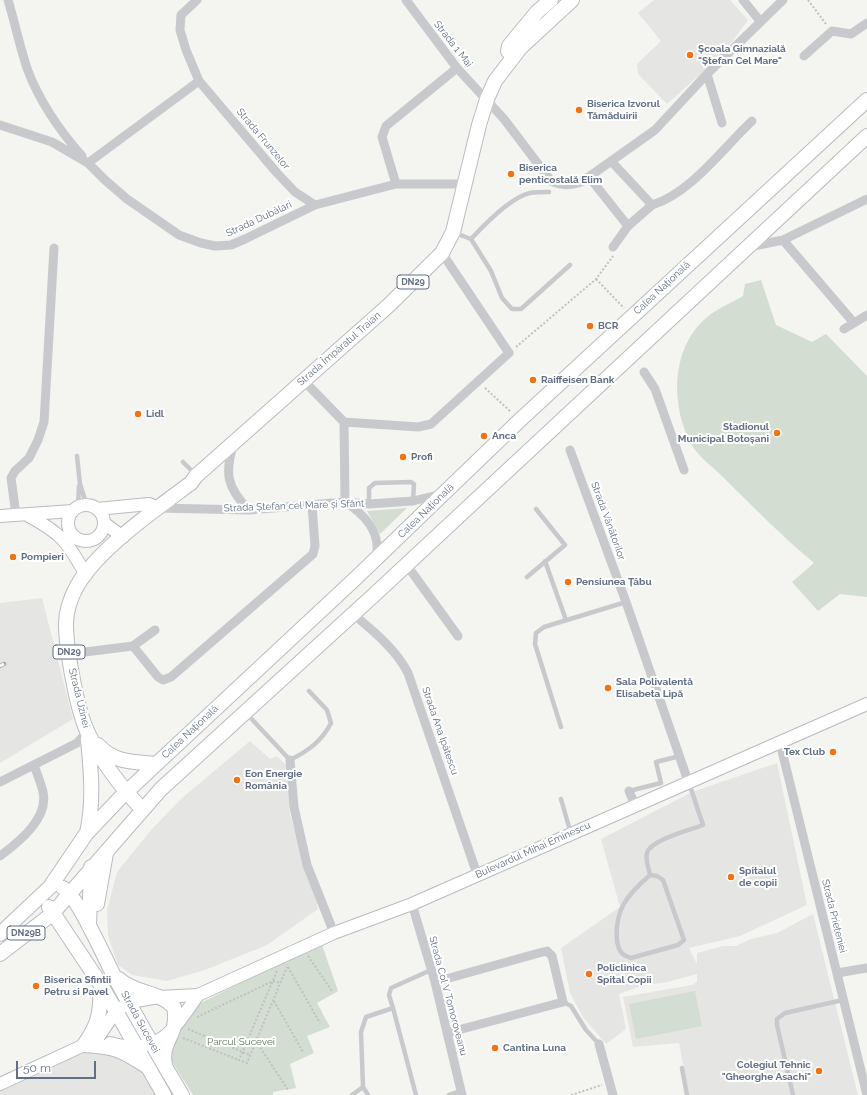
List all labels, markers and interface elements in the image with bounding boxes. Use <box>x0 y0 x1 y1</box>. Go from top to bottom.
street label: Strada 1 Mai <box>431 18 475 70</box>
place label: Școala Gimnazială "Ștefan Cel Mare" <box>698 43 786 66</box>
marker: Școala Gimnazială "Ștefan Cel Mare" <box>685 50 695 60</box>
place label: Biserica Izvorul Tămăduirii <box>587 98 660 122</box>
marker: Biserica Izvorul Tămăduirii <box>574 105 584 115</box>
street label: Strada Frunzelor <box>234 106 292 172</box>
place label: Biserica penticostală Elim <box>519 162 602 186</box>
marker: Biserica penticostală Elim <box>506 169 516 179</box>
street label: Strada Dubălari <box>224 199 294 239</box>
street label: Calea Națională <box>631 259 693 317</box>
road number: DN29 <box>397 275 429 289</box>
street label: Strada Împăratul Traian <box>295 309 383 389</box>
place label: BCR <box>598 320 618 332</box>
marker: BCR <box>585 321 595 331</box>
place label: Raiffeisen Bank <box>541 374 614 386</box>
marker: Raiffeisen Bank <box>528 375 538 385</box>
place label: Lidl <box>146 408 164 420</box>
marker: Lidl <box>133 409 143 419</box>
place label: Stadionul Municipal Botoșani <box>678 421 769 444</box>
marker: Stadionul Municipal Botoșani <box>772 428 782 438</box>
place label: Anca <box>492 430 516 442</box>
marker: Anca <box>479 431 489 441</box>
place label: Profi <box>411 451 433 463</box>
marker: Profi <box>398 452 408 462</box>
street label: Strada Vânătorilor <box>588 480 628 562</box>
street label: Calea Națională <box>396 481 456 541</box>
street label: Strada Ștefan cel Mare și Sfânt <box>224 498 364 514</box>
place label: Pompieri <box>21 551 64 563</box>
marker: Pompieri <box>8 552 18 562</box>
place label: Pensiunea Țâbu <box>576 576 652 588</box>
marker: Pensiunea Țâbu <box>563 577 573 587</box>
road number: DN29 <box>53 645 85 659</box>
street label: Strada Uzinei <box>66 667 92 729</box>
place label: Sala Polivalentă Elisabeta Lipă <box>616 676 693 700</box>
marker: Sala Polivalentă Elisabeta Lipă <box>603 683 613 693</box>
street label: Strada Ana Ipătescu <box>419 685 461 777</box>
street label: Calea Națională <box>159 703 221 761</box>
place label: Tex Club <box>784 746 825 758</box>
marker: Tex Club <box>828 747 838 757</box>
place label: Eon Energie România <box>245 768 302 792</box>
marker: Eon Energie România <box>232 775 242 785</box>
street label: Bulevardul Mihai Eminescu <box>474 819 592 881</box>
place label: Spitalul de copii <box>739 865 777 888</box>
marker: Spitalul de copii <box>726 872 736 882</box>
street label: Strada Prieteniei <box>819 878 849 954</box>
road number: DN29B <box>7 926 45 940</box>
street label: Strada Col V Tomoroveanu <box>426 935 470 1057</box>
place label: Policlinica Spital Copii <box>597 962 651 986</box>
marker: Policlinica Spital Copii <box>584 969 594 979</box>
place label: Biserica Sfintii Petru si Pavel <box>44 974 111 998</box>
marker: Biserica Sfintii Petru si Pavel <box>31 981 41 991</box>
street label: Strada Sucevei <box>118 989 162 1055</box>
park label: Parcul Sucevei <box>207 1036 275 1048</box>
place label: Cantina Luna <box>503 1042 566 1054</box>
marker: Cantina Luna <box>490 1043 500 1053</box>
scale bar <box>18 1053 98 1079</box>
place label: Colegiul Tehnic "Gheorghe Asachi" <box>722 1059 811 1082</box>
text: 50 m <box>23 1061 51 1075</box>
marker: Colegiul Tehnic "Gheorghe Asachi" <box>814 1066 824 1076</box>

